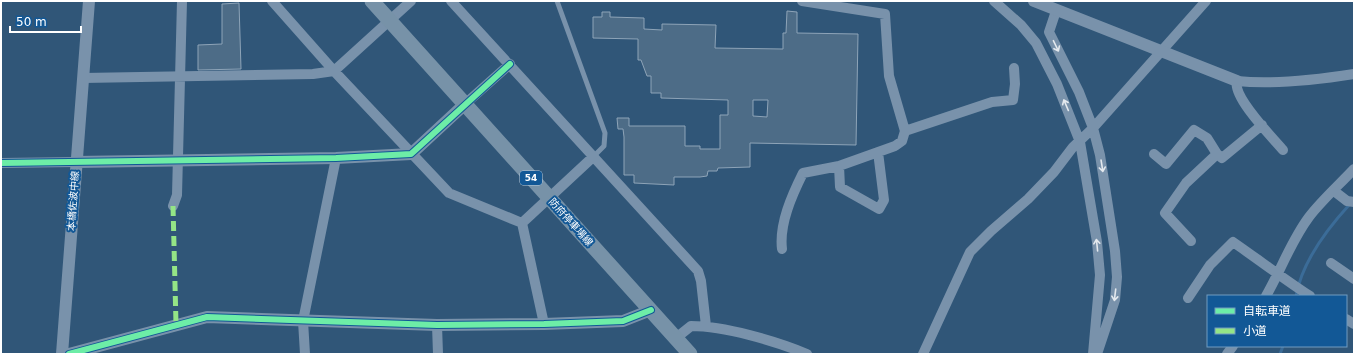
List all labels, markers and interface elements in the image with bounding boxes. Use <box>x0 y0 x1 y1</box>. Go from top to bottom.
scale bar <box>10 8 81 34</box>
text: 50 m <box>16 15 47 29</box>
one-way arrow <box>1053 40 1061 52</box>
one-way arrow <box>1062 100 1069 112</box>
one-way arrow <box>1098 159 1106 172</box>
street label: 本橋佐波中線 <box>65 171 81 231</box>
road number: 54 <box>520 171 542 185</box>
street label: 防府停車場線 <box>547 196 595 248</box>
one-way arrow <box>1093 239 1101 252</box>
one-way arrow <box>1111 288 1119 301</box>
legend <box>1207 295 1347 347</box>
text: 自転車道 <box>1243 304 1291 318</box>
text: 小道 <box>1243 324 1267 338</box>

